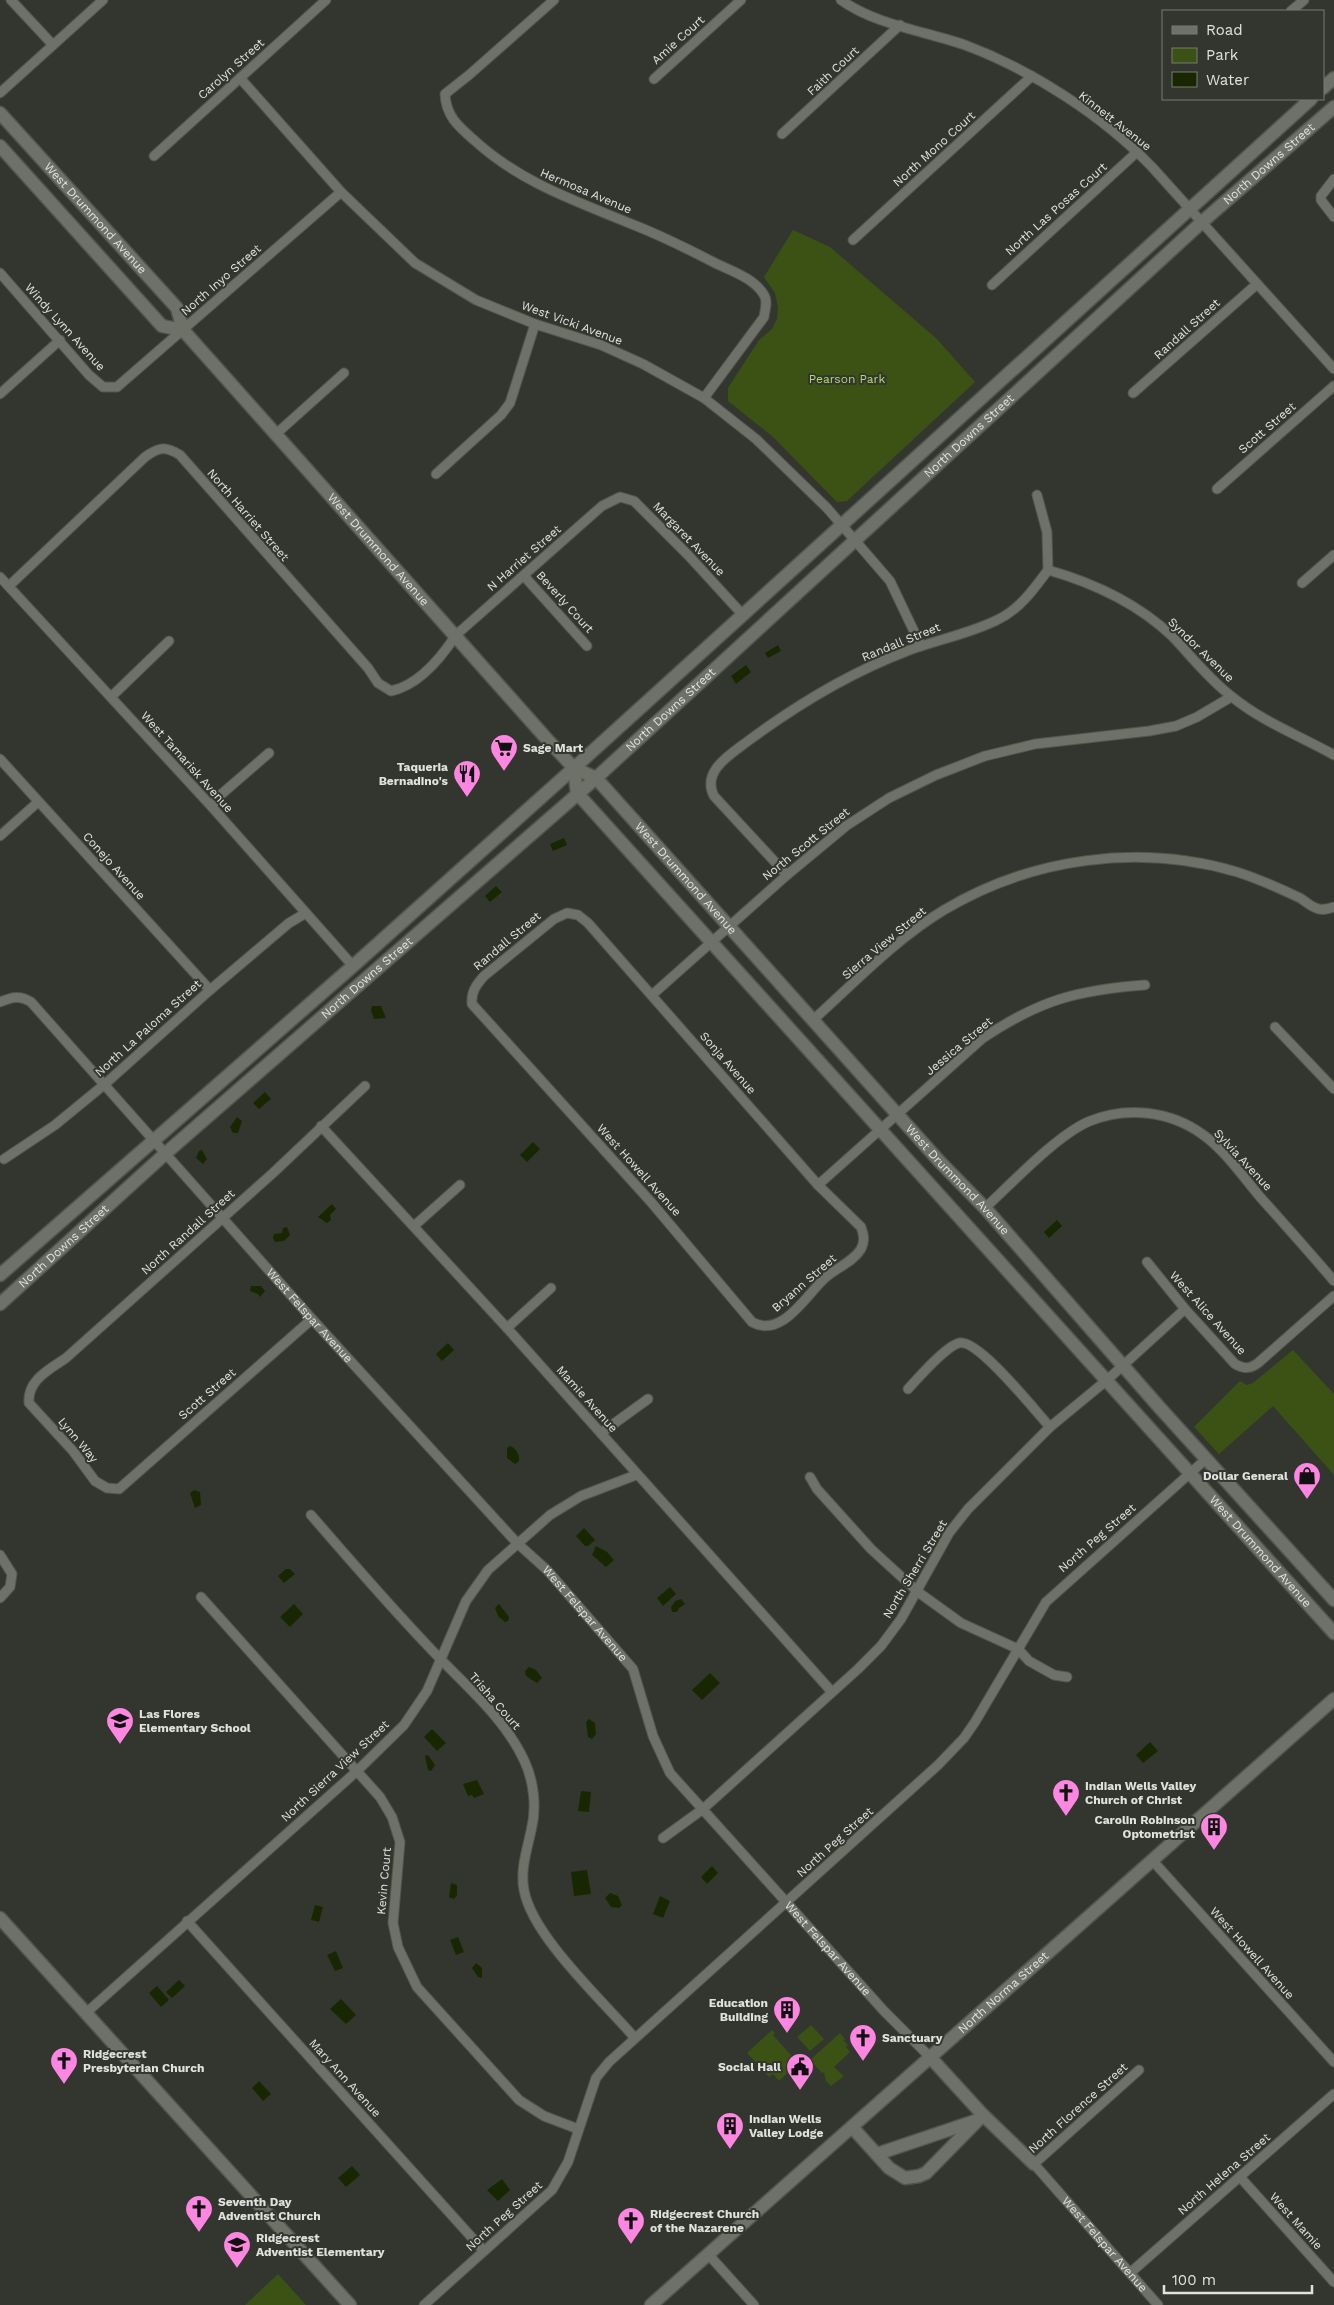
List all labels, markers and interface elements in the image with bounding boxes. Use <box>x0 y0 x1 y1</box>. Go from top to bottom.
legend <box>1162 10 1324 100</box>
street label: Amie Court <box>649 13 707 67</box>
text: Road <box>1206 21 1243 39</box>
street label: Carolyn Street <box>195 36 267 102</box>
street label: Faith Court <box>804 43 862 99</box>
text: Park <box>1206 46 1239 64</box>
text: Water <box>1206 71 1249 89</box>
street label: Kinnett Avenue <box>1076 88 1154 154</box>
street label: North Mono Court <box>890 109 978 189</box>
street label: North Downs Street <box>1220 120 1317 207</box>
street label: West Drummond Avenue <box>41 160 150 277</box>
street label: North Las Posas Court <box>1002 160 1110 258</box>
street label: Hermosa Avenue <box>538 165 634 217</box>
street label: North Inyo Street <box>178 241 264 319</box>
street label: Windy Lynn Avenue <box>22 280 108 374</box>
street label: Randall Street <box>1151 296 1223 362</box>
street label: West Vicki Avenue <box>519 298 625 348</box>
park label: Pearson Park <box>809 372 885 386</box>
street label: North Downs Street <box>921 391 1017 481</box>
street label: Scott Street <box>1236 399 1298 457</box>
street label: North Harriet Street <box>204 466 292 564</box>
street label: West Drummond Avenue <box>325 491 432 609</box>
street label: Margaret Avenue <box>650 499 728 579</box>
street label: N Harriet Street <box>484 522 564 594</box>
street label: Beverly Court <box>534 568 596 636</box>
street label: Syndor Avenue <box>1165 615 1237 685</box>
street label: Randall Street <box>860 620 942 664</box>
street label: North Downs Street <box>623 665 718 754</box>
street label: West Tamarisk Avenue <box>138 709 236 816</box>
supermarket icon: Sage Mart <box>489 733 519 772</box>
place label: Sage Mart <box>523 741 584 755</box>
restaurant icon: Taqueria Bernadino's <box>452 759 482 798</box>
place label: Taqueria Bernadino's <box>379 760 449 788</box>
street label: North Scott Street <box>760 805 852 883</box>
street label: West Drummond Avenue <box>632 819 740 937</box>
street label: Conejo Avenue <box>80 829 148 903</box>
street label: Sierra View Street <box>839 904 929 982</box>
street label: Randall Street <box>470 909 544 973</box>
street label: North Downs Street <box>318 934 416 1021</box>
street label: North La Paloma Street <box>92 977 204 1079</box>
street label: Jessica Street <box>923 1014 995 1078</box>
street label: Sonja Avenue <box>697 1029 759 1097</box>
street label: West Howell Avenue <box>594 1121 684 1219</box>
street label: West Drummond Avenue <box>903 1122 1012 1238</box>
street label: Sylvia Avenue <box>1211 1126 1275 1194</box>
street label: North Randall Street <box>138 1186 238 1278</box>
street label: North Downs Street <box>16 1202 112 1291</box>
street label: Bryann Street <box>769 1251 839 1315</box>
street label: West Felspar Avenue <box>263 1265 356 1366</box>
street label: West Alice Avenue <box>1167 1268 1249 1358</box>
street label: Mamie Avenue <box>554 1363 621 1435</box>
street label: Scott Street <box>176 1365 238 1423</box>
street label: Lynn Way <box>55 1415 101 1466</box>
shop icon: Dollar General <box>1292 1461 1322 1500</box>
place label: Dollar General <box>1203 1469 1288 1483</box>
street label: West Drummond Avenue <box>1206 1493 1314 1610</box>
street label: North Peg Street <box>1056 1501 1138 1575</box>
street label: North Sherri Street <box>880 1517 950 1621</box>
street label: West Felspar Avenue <box>540 1563 630 1664</box>
street label: Trisha Court <box>466 1670 524 1732</box>
school or university icon: Las Flores Elementary School <box>105 1706 135 1745</box>
place label: Las Flores Elementary School <box>139 1707 251 1735</box>
street label: North Sierra View Street <box>278 1717 392 1825</box>
church icon: Indian Wells Valley Church of Christ <box>1051 1778 1081 1817</box>
place label: Indian Wells Valley Church of Christ <box>1085 1779 1196 1807</box>
street label: North Peg Street <box>794 1804 876 1880</box>
building icon: Carolin Robinson Optometrist <box>1199 1812 1229 1851</box>
place label: Carolin Robinson Optometrist <box>1095 1813 1196 1841</box>
street label: Kevin Court <box>374 1847 394 1915</box>
street label: West Felspar Avenue <box>782 1898 874 1999</box>
street label: West Howell Avenue <box>1207 1904 1297 2002</box>
street label: North Norma Street <box>955 1949 1051 2036</box>
building icon: Education Building <box>772 1995 802 2034</box>
place label: Education Building <box>709 1996 768 2024</box>
church icon: Sanctuary <box>848 2023 878 2062</box>
place label: Sanctuary <box>882 2031 943 2045</box>
street label: Mary Ann Avenue <box>306 2036 384 2120</box>
church icon: Ridgecrest Presbyterian Church <box>49 2046 79 2085</box>
place label: Ridgecrest Presbyterian Church <box>83 2047 204 2075</box>
public building icon: Social Hall <box>785 2052 815 2091</box>
place label: Social Hall <box>718 2060 781 2074</box>
street label: North Florence Street <box>1026 2060 1130 2156</box>
building icon: Indian Wells Valley Lodge <box>715 2111 745 2150</box>
place label: Indian Wells Valley Lodge <box>749 2112 824 2140</box>
street label: North Helena Street <box>1175 2130 1273 2218</box>
street label: North Peg Street <box>463 2178 545 2254</box>
street label: West Mamie <box>1267 2190 1325 2252</box>
church icon: Seventh Day Adventist Church <box>184 2194 214 2233</box>
street label: West Felspar Avenue <box>1059 2194 1150 2295</box>
place label: Seventh Day Adventist Church <box>218 2195 321 2223</box>
church icon: Ridgecrest Church of the Nazarene <box>616 2206 646 2245</box>
place label: Ridgecrest Church of the Nazarene <box>650 2207 759 2235</box>
school or university icon: Ridgecrest Adventist Elementary <box>222 2230 252 2269</box>
place label: Ridgecrest Adventist Elementary <box>256 2231 385 2259</box>
scale bar <box>1164 2262 1312 2294</box>
text: 100 m <box>1172 2271 1216 2289</box>

